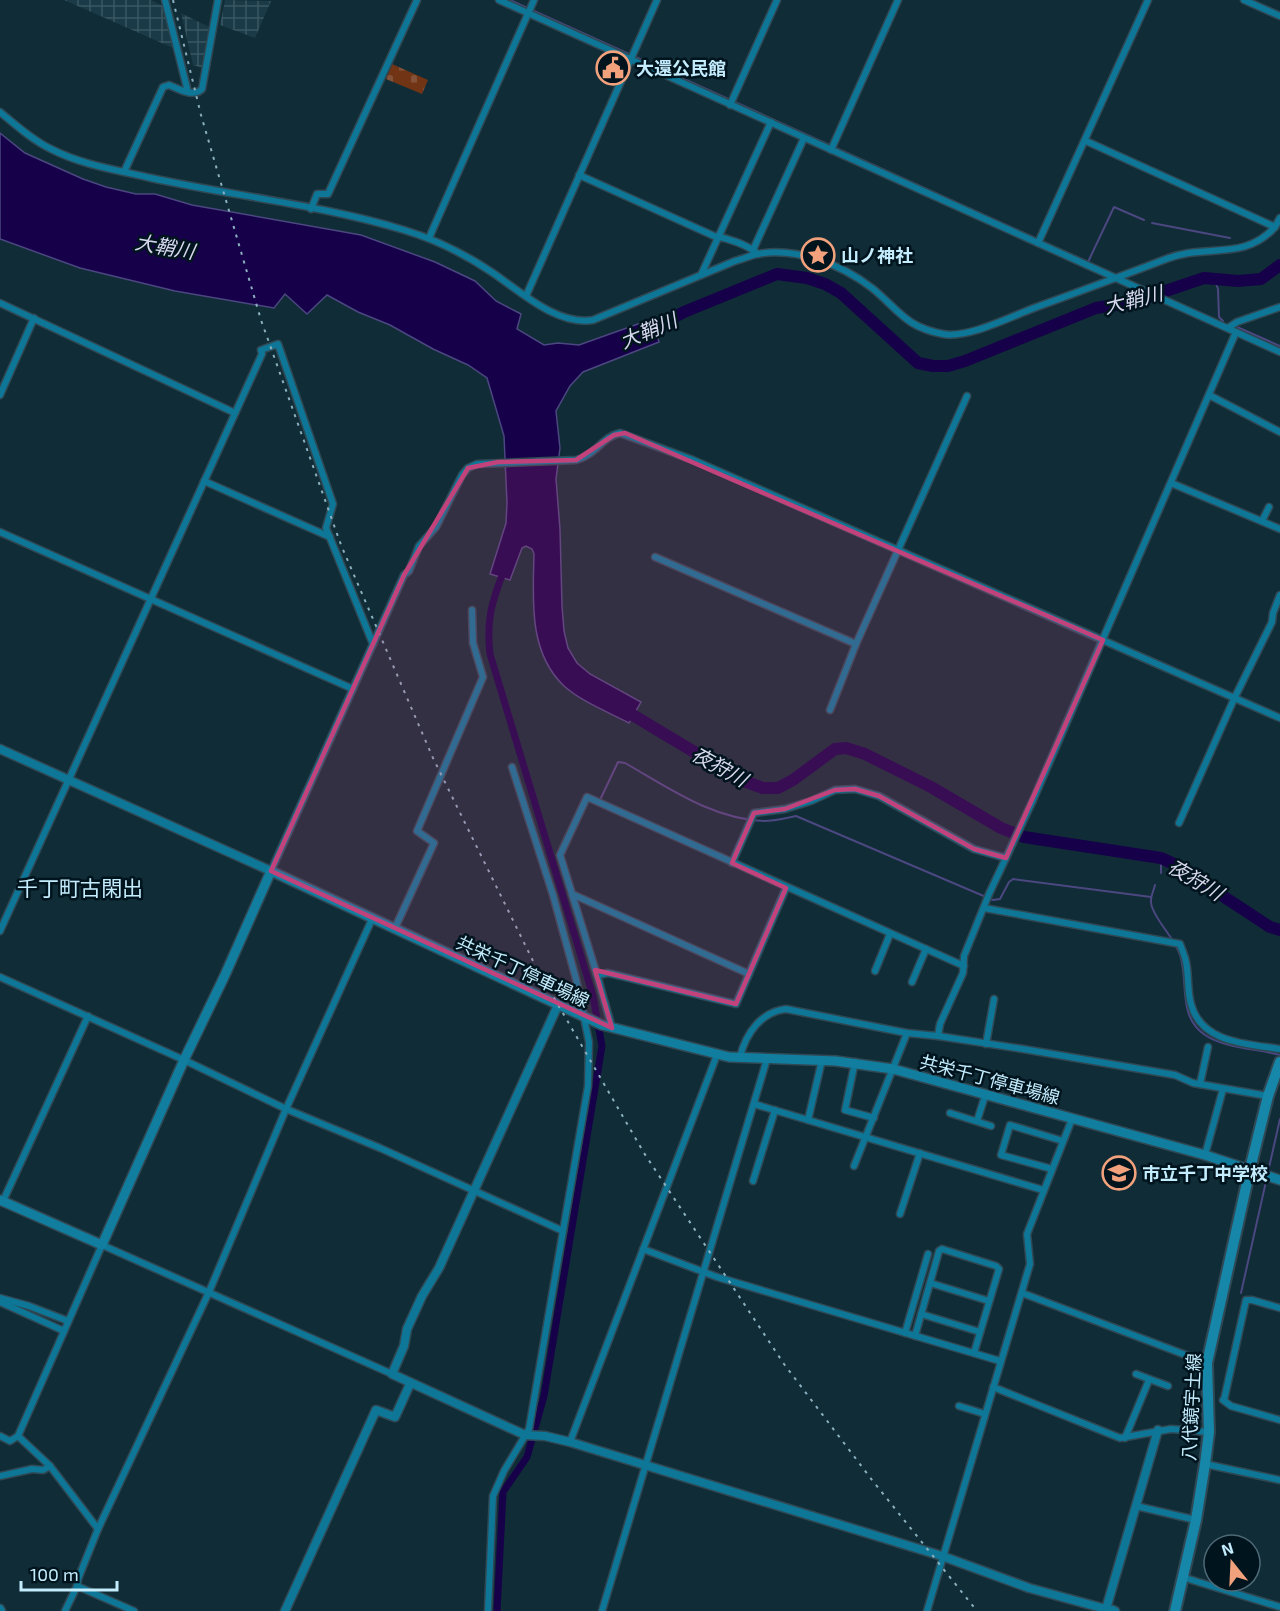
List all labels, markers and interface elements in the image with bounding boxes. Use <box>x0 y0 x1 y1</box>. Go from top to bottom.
public building icon: 大還公民館 <box>595 50 631 86</box>
place label: 大還公民館 <box>636 57 726 79</box>
water label: 大鞘川 <box>133 229 199 263</box>
place icon: 山ノ神社 <box>800 237 836 273</box>
place label: 山ノ神社 <box>841 244 913 266</box>
water label: 大鞘川 <box>1101 280 1167 318</box>
water label: 大鞘川 <box>616 306 682 353</box>
water label: 夜狩川 <box>688 741 754 792</box>
water label: 夜狩川 <box>1164 853 1230 906</box>
district label: 千丁町古閑出 <box>17 875 143 900</box>
street label: 共栄千丁停車場線 <box>453 931 593 1011</box>
street label: 共栄千丁停車場線 <box>918 1050 1062 1108</box>
school or university icon: 市立千丁中学校 <box>1101 1155 1137 1191</box>
place label: 市立千丁中学校 <box>1142 1162 1268 1184</box>
street label: 八代鏡宇土線 <box>1177 1352 1205 1462</box>
north arrow <box>1202 1533 1262 1593</box>
text: N <box>1219 1537 1236 1559</box>
scale bar <box>21 1554 117 1592</box>
text: 100 m <box>30 1563 79 1585</box>

